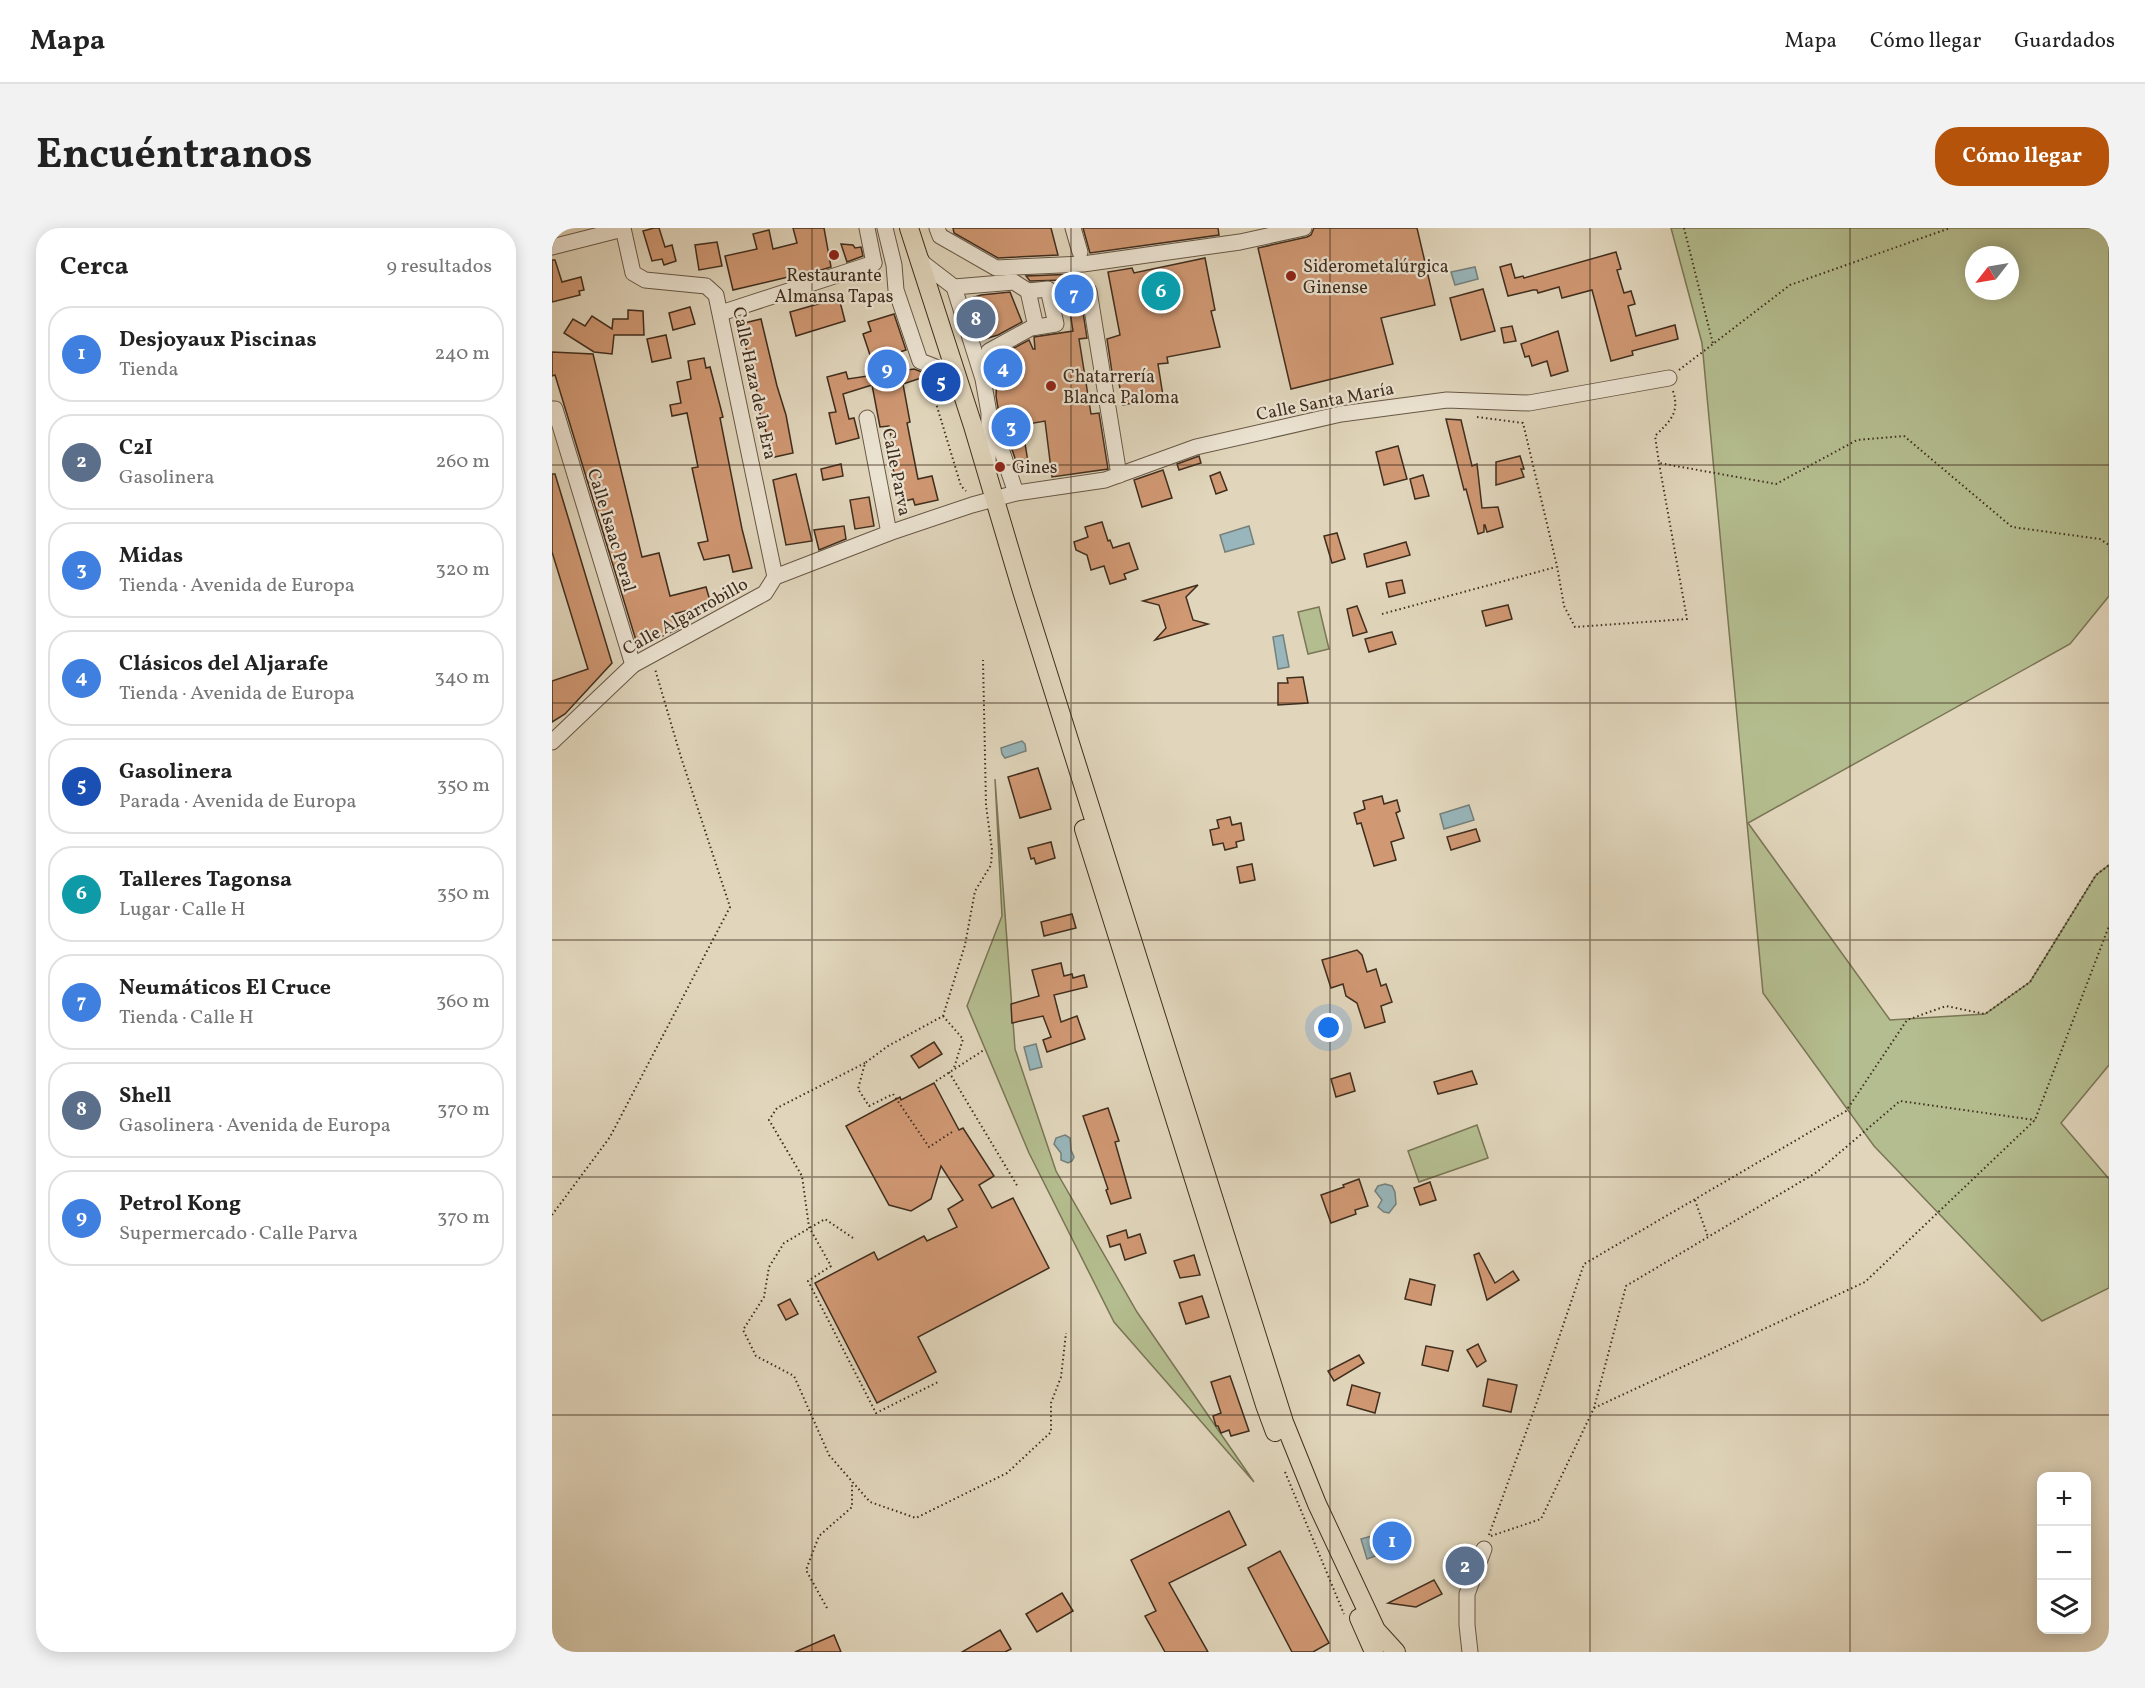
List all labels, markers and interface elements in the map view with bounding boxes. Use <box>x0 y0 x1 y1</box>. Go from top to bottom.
text: Mapa <box>30 22 105 61</box>
text: Mapa <box>1784 27 1837 56</box>
text: Cómo llegar <box>1870 27 1981 56</box>
text: Guardados <box>2014 27 2115 56</box>
text: Encuéntranos <box>36 127 312 186</box>
button: Cómo llegar <box>1935 127 2109 186</box>
north arrow <box>1965 246 2019 300</box>
marker: Restaurante Almansa Tapas <box>827 248 841 262</box>
text: Cerca <box>60 249 129 285</box>
text: 9 resultados <box>386 253 492 281</box>
place label: Siderometalúrgica Ginense <box>1303 255 1449 301</box>
place label: Restaurante Almansa Tapas <box>775 264 893 310</box>
pin: 6 <box>1142 268 1180 314</box>
marker: Siderometalúrgica Ginense <box>1284 269 1298 283</box>
pin: 7 <box>1054 272 1094 316</box>
pin: 8 <box>956 296 996 341</box>
street label: Calle Haza de la Era <box>725 305 782 462</box>
text: Desjoyaux Piscinas <box>119 325 317 356</box>
text: 1 <box>77 340 86 368</box>
text: 240 m <box>435 340 490 368</box>
pin: 9 <box>868 346 906 392</box>
pin: 4 <box>984 346 1022 390</box>
text: Tienda <box>119 356 178 384</box>
pin: 5 <box>922 360 960 404</box>
place label: Chatarrería Blanca Paloma <box>1063 365 1179 411</box>
street label: Calle Santa María <box>1254 377 1396 428</box>
marker: Chatarrería Blanca Paloma <box>1044 379 1058 393</box>
pin: 3 <box>992 404 1030 450</box>
street label: Calle Parva <box>875 426 916 518</box>
text: C2I <box>119 433 153 464</box>
text: 2 <box>76 448 87 476</box>
text: 260 m <box>435 448 490 476</box>
place label: Gines <box>1012 456 1058 481</box>
marker: Gines <box>993 460 1007 474</box>
text: Gasolinera <box>119 464 214 492</box>
street label: Calle Isaac Peral <box>580 466 641 595</box>
text: Midas <box>119 541 183 572</box>
text: 3 <box>76 556 87 584</box>
text: 320 m <box>435 556 490 584</box>
text: Tienda · Avenida de Europa <box>119 572 355 600</box>
street label: Calle Algarrobillo <box>618 572 753 662</box>
text: Clásicos del Aljarafe <box>119 649 328 680</box>
text: 4 <box>75 664 88 692</box>
text: 340 m <box>434 664 490 692</box>
text: Tienda · Avenida de Europa <box>119 680 355 708</box>
text: Gasolinera <box>119 757 232 788</box>
text: 5 <box>77 772 86 800</box>
text: 350 m <box>437 772 490 800</box>
text: Parada · Avenida de Europa <box>119 788 357 816</box>
text: Talleres Tagonsa <box>119 865 292 896</box>
text: 6 <box>76 880 87 908</box>
text: 350 m <box>437 880 490 908</box>
text: Lugar · Calle H <box>119 896 245 924</box>
text: Neumáticos El Cruce <box>119 973 331 1004</box>
text: 7 <box>77 988 86 1016</box>
text: 360 m <box>436 988 490 1016</box>
text: Tienda · Calle H <box>119 1004 254 1032</box>
your location <box>1314 1013 1343 1042</box>
text: Shell <box>119 1081 171 1112</box>
text: 8 <box>76 1096 87 1124</box>
text: 370 m <box>437 1096 490 1124</box>
text: Gasolinera · Avenida de Europa <box>119 1112 391 1140</box>
text: Petrol Kong <box>119 1189 241 1220</box>
text: 9 <box>76 1204 87 1232</box>
text: 370 m <box>437 1204 490 1232</box>
text: Supermercado · Calle Parva <box>119 1220 358 1248</box>
map controls <box>2037 1472 2091 1634</box>
button: + <box>2037 1472 2091 1526</box>
pin: 1 <box>1372 1518 1412 1564</box>
button: − <box>2037 1526 2091 1580</box>
pin: 2 <box>1446 1544 1484 1588</box>
button: layers <box>2037 1580 2091 1634</box>

